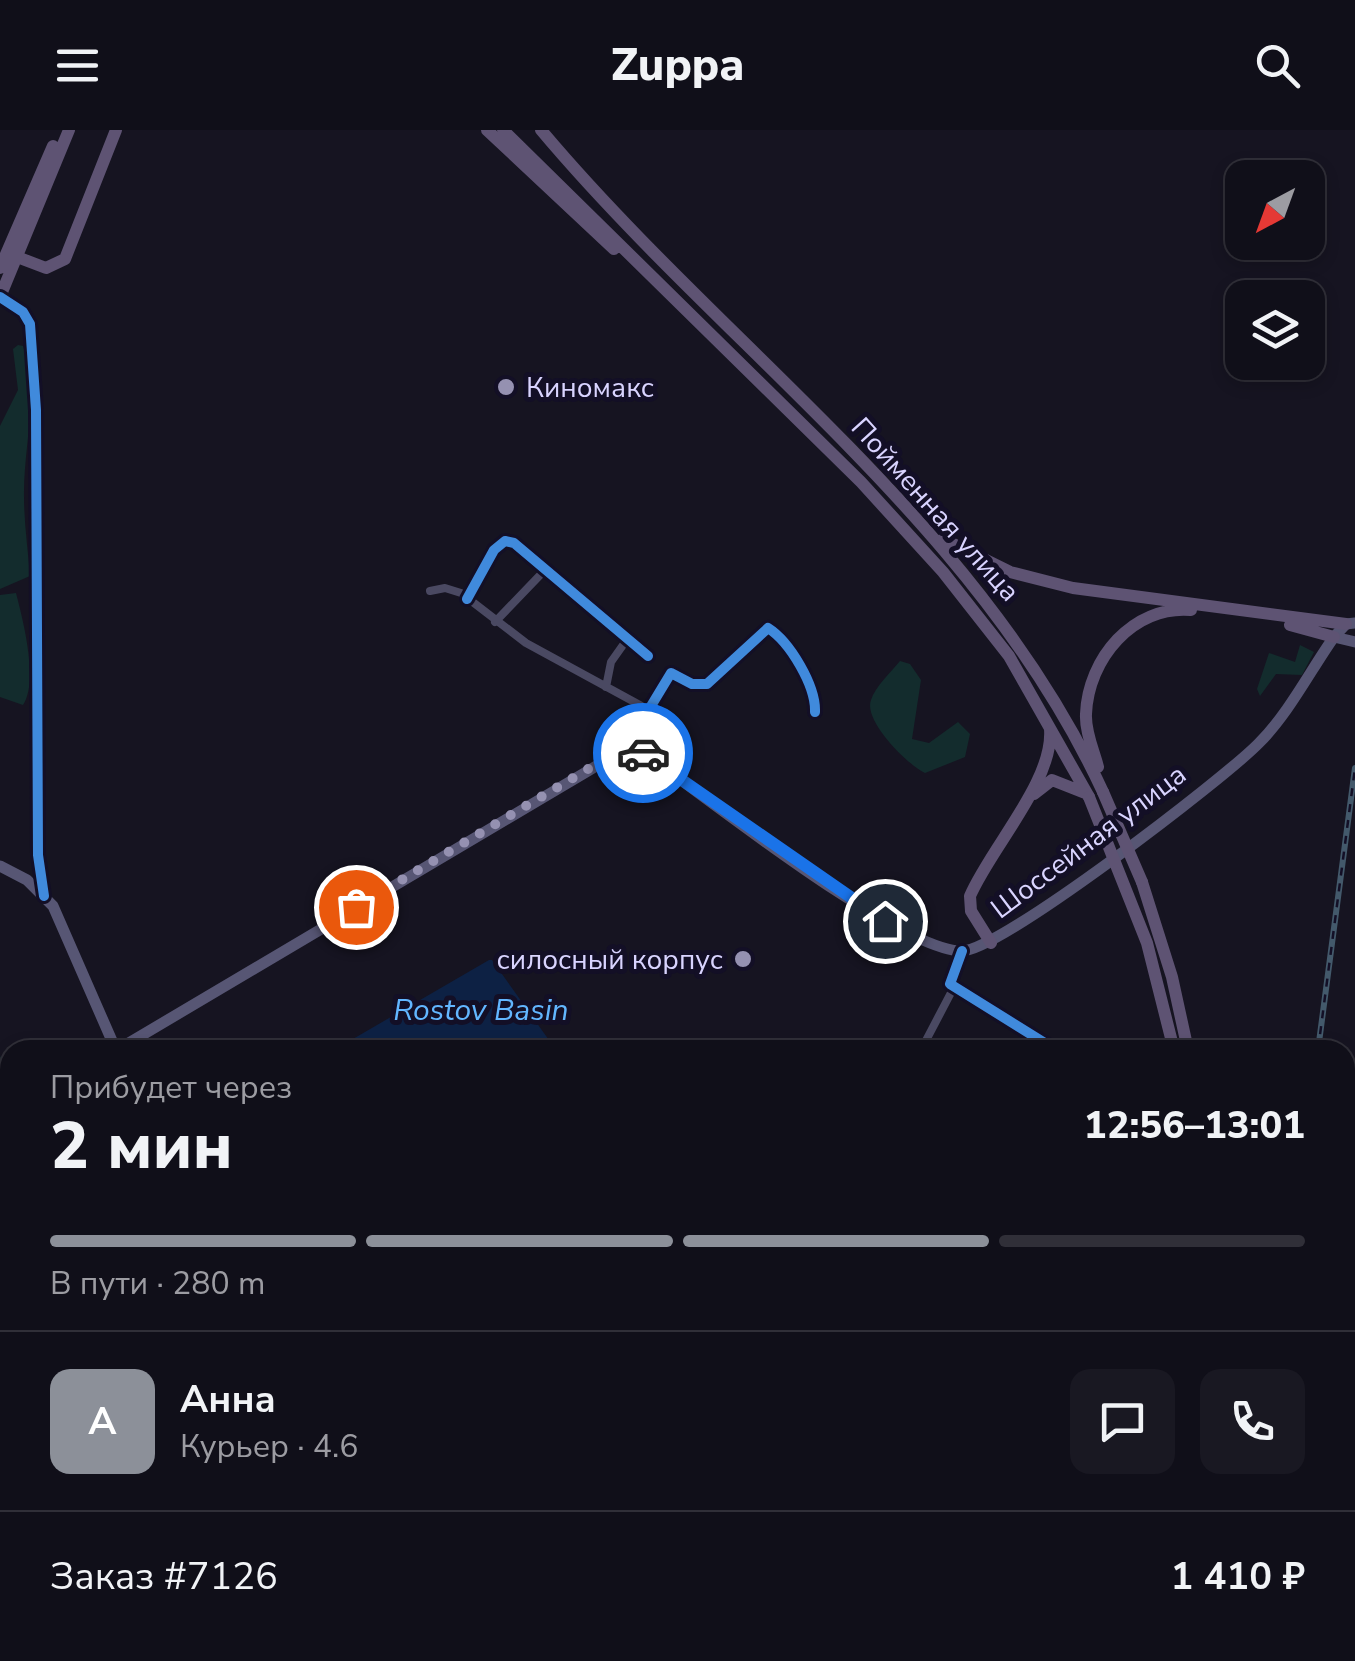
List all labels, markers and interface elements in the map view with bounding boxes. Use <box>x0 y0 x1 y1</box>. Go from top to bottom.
text: Zuppa <box>611 35 744 96</box>
icon: menu <box>50 38 105 93</box>
icon: search <box>1250 38 1305 93</box>
north arrow <box>1225 160 1325 260</box>
map controls <box>1225 160 1325 380</box>
button: layers <box>1225 280 1325 380</box>
place label: Киномакс <box>526 369 654 407</box>
marker: Киномакс <box>495 376 517 398</box>
street label: Пойменная улица <box>842 410 1028 610</box>
courier <box>593 703 693 803</box>
icon: car <box>616 726 671 781</box>
street label: Шоссейная улица <box>983 756 1194 928</box>
pin <box>314 865 399 950</box>
pin <box>843 879 928 964</box>
icon: bag <box>329 880 384 935</box>
icon: home <box>858 894 913 949</box>
place label: силосный корпус <box>497 941 723 979</box>
marker: силосный корпус <box>732 948 754 970</box>
water label: Rostov Basin <box>393 990 569 1031</box>
text: Прибудет через <box>50 1066 292 1109</box>
text: 12:56–13:01 <box>1084 1100 1305 1151</box>
text: 2 мин <box>50 1102 233 1191</box>
text: В пути · 280 m <box>50 1262 265 1305</box>
button: chat <box>1070 1369 1175 1474</box>
button: phone <box>1200 1369 1305 1474</box>
text: Анна <box>180 1374 276 1425</box>
text: А <box>88 1396 117 1447</box>
text: Курьер · 4.6 <box>180 1425 358 1468</box>
text: Заказ #7126 <box>50 1551 278 1602</box>
text: 1 410 ₽ <box>1170 1551 1305 1602</box>

